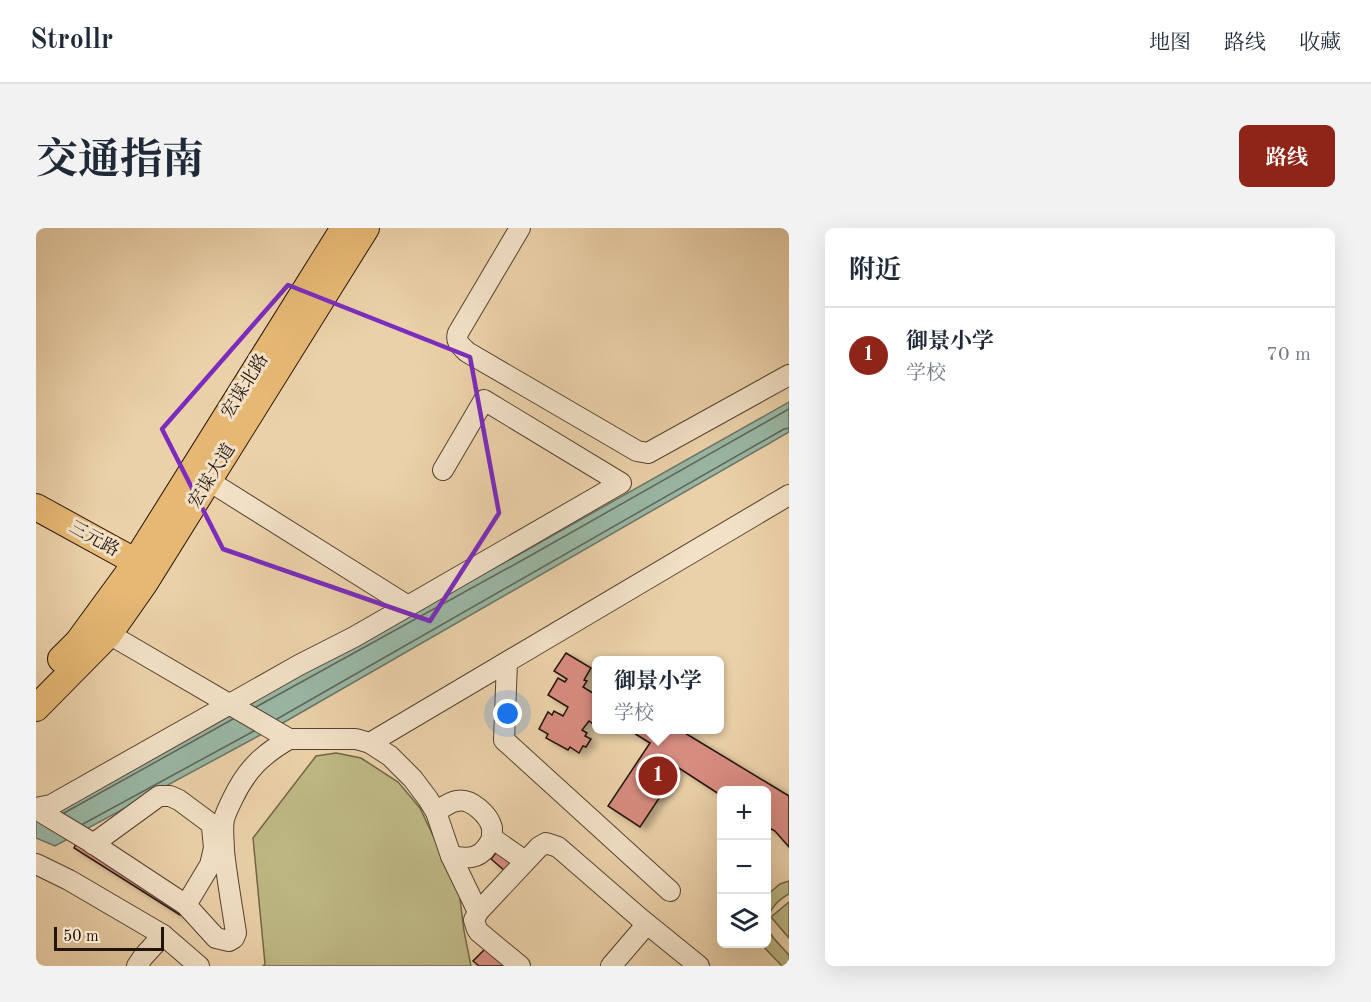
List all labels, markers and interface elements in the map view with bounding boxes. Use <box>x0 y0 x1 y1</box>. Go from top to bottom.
text: Strollr <box>30 27 113 55</box>
text: 地图 <box>1149 33 1191 54</box>
text: 路线 <box>1224 33 1266 54</box>
text: 收藏 <box>1299 33 1341 54</box>
button: 路线 <box>1239 125 1335 187</box>
text: 交通指南 <box>36 141 204 183</box>
text: 附近 <box>849 258 901 284</box>
text: 御景小学 <box>906 331 994 353</box>
text: 1 <box>863 345 874 365</box>
text: 70 m <box>1266 345 1311 365</box>
street label: 宏谋北路 <box>217 350 272 421</box>
text: 学校 <box>906 364 946 384</box>
street label: 宏谋大道 <box>184 440 239 511</box>
street label: 三元路 <box>66 516 123 560</box>
popup <box>592 656 724 734</box>
text: 御景小学 <box>614 671 702 693</box>
your location <box>493 699 522 728</box>
text: 学校 <box>614 704 654 724</box>
pin: 1 <box>638 754 678 798</box>
map controls <box>717 786 771 948</box>
button: + <box>717 786 771 840</box>
button: − <box>717 840 771 894</box>
button: layers <box>717 894 771 948</box>
scale bar <box>54 924 164 952</box>
text: 50 m <box>63 929 99 945</box>

